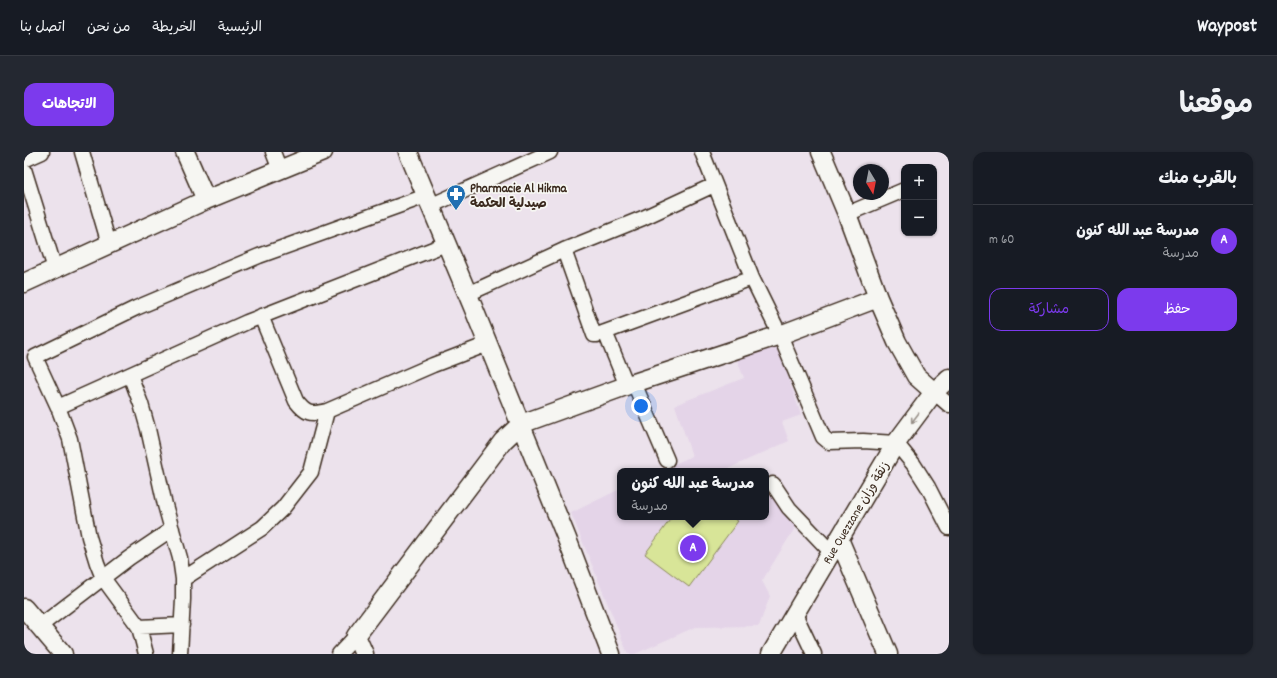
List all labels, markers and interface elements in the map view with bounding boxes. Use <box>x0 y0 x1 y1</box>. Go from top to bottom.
text: Waypost <box>1197 14 1257 41</box>
text: اتصل بنا <box>20 18 65 38</box>
text: من نحن <box>87 18 130 38</box>
text: الخريطة <box>152 18 196 38</box>
text: الرئيسية <box>218 18 262 38</box>
button: الاتجاهات <box>24 83 114 126</box>
text: موقعنا <box>1179 87 1253 127</box>
north arrow <box>853 164 889 200</box>
map controls <box>901 164 937 236</box>
button: + <box>901 164 937 200</box>
text: بالقرب منك <box>1159 168 1237 192</box>
place label: Pharmacie Al Hikma صيدلية الحكمة <box>470 180 568 214</box>
pharmacy icon: Pharmacie Al Hikma صيدلية الحكمة <box>445 183 467 211</box>
button: − <box>901 200 937 236</box>
text: مدرسة عبد الله كنون <box>1076 221 1199 243</box>
text: 60 m <box>989 231 1014 250</box>
text: A <box>1220 231 1228 250</box>
text: مدرسة <box>1163 245 1199 264</box>
button: مشاركة <box>989 288 1109 331</box>
button: حفظ <box>1117 288 1237 331</box>
your location <box>631 396 651 416</box>
one-way arrow <box>911 412 919 423</box>
street label: Rue Ouezzane زنقة وزان <box>819 458 895 568</box>
popup <box>617 468 769 520</box>
text: مدرسة عبد الله كنون <box>632 474 754 496</box>
text: مدرسة <box>632 498 668 517</box>
pin: A <box>680 533 706 563</box>

